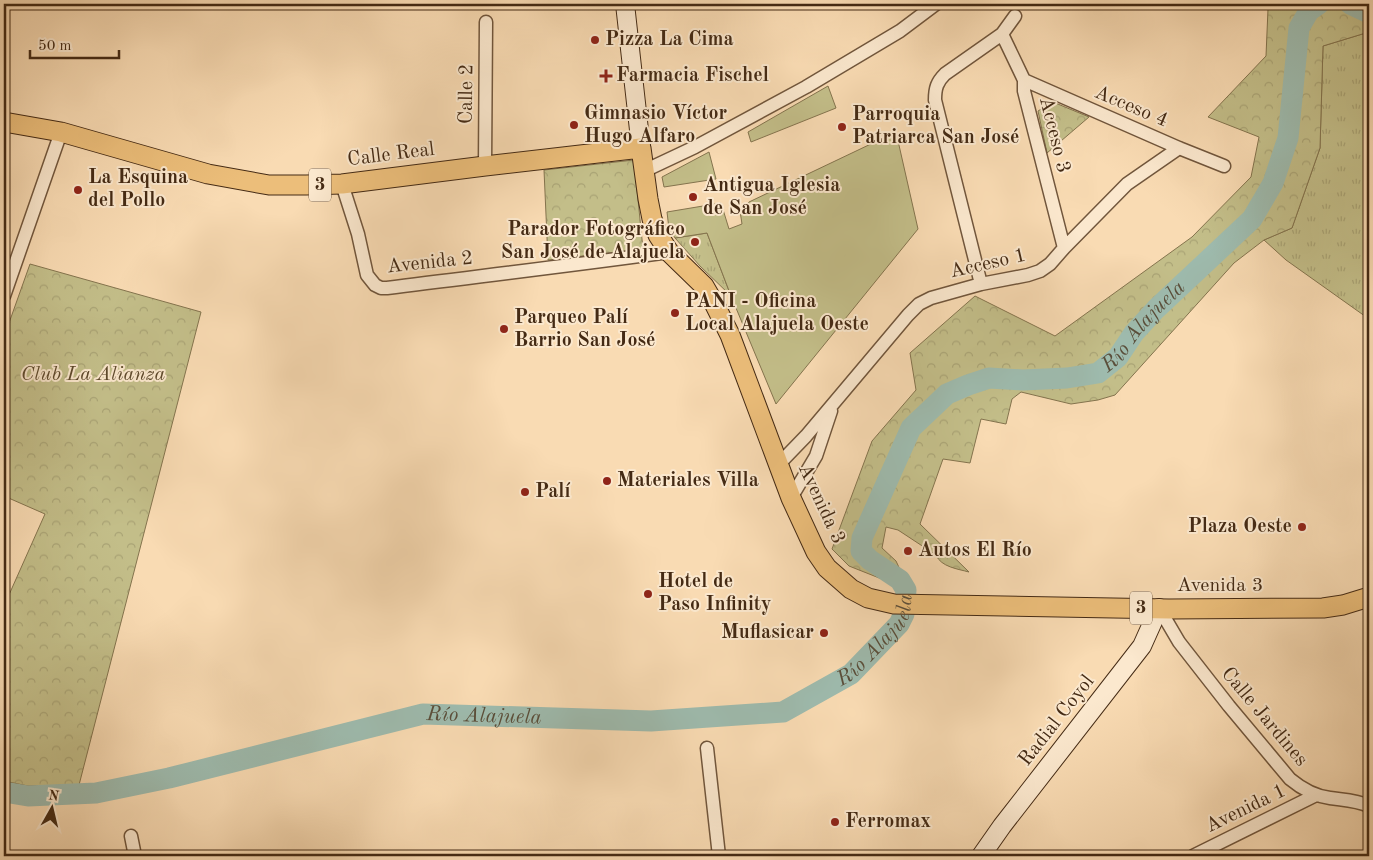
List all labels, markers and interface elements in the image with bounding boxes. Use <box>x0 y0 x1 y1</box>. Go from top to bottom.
scale bar <box>30 28 119 60</box>
place label: Pizza La Cima <box>605 30 734 50</box>
marker: Pizza La Cima <box>589 34 601 46</box>
text: 50 m <box>38 39 72 54</box>
street label: Calle 2 <box>456 64 478 124</box>
place label: Farmacia Fischel <box>616 66 769 86</box>
marker: Farmacia Fischel <box>600 70 612 82</box>
street label: Acceso 4 <box>1091 83 1171 131</box>
street label: Acceso 3 <box>1035 95 1073 175</box>
place label: Gimnasio Víctor Hugo Alfaro <box>584 104 728 147</box>
place label: Parroquia Patriarca San José <box>852 105 1019 148</box>
marker: Gimnasio Víctor Hugo Alfaro <box>568 119 580 131</box>
marker: Parroquia Patriarca San José <box>836 121 848 133</box>
street label: Calle Real <box>346 140 436 170</box>
place label: La Esquina del Pollo <box>88 168 188 211</box>
road number: 3 <box>309 168 331 202</box>
place label: Antigua Iglesia de San José <box>703 176 840 219</box>
marker: La Esquina del Pollo <box>72 184 84 196</box>
marker: Antigua Iglesia de San José <box>687 191 699 203</box>
place label: Parador Fotográfico San José de Alajuela <box>501 220 685 263</box>
marker: Parador Fotográfico San José de Alajuela <box>689 236 701 248</box>
street label: Acceso 1 <box>948 246 1028 282</box>
street label: Avenida 2 <box>386 249 474 277</box>
water label: Río Alajuela <box>1097 277 1189 377</box>
place label: PANI - Oficina Local Alajuela Oeste <box>685 292 869 335</box>
marker: PANI - Oficina Local Alajuela Oeste <box>669 307 681 319</box>
place label: Parqueo Palí Barrio San José <box>514 308 656 351</box>
marker: Parqueo Palí Barrio San José <box>498 323 510 335</box>
park label: Club La Alianza <box>21 365 166 385</box>
street label: Avenida 3 <box>794 461 848 547</box>
place label: Materiales Villa <box>617 471 759 491</box>
marker: Materiales Villa <box>601 475 613 487</box>
place label: Palí <box>535 482 570 502</box>
marker: Palí <box>519 486 531 498</box>
place label: Plaza Oeste <box>1188 517 1292 537</box>
marker: Plaza Oeste <box>1296 521 1308 533</box>
place label: Autos El Río <box>918 541 1032 561</box>
marker: Autos El Río <box>902 545 914 557</box>
place label: Hotel de Paso Infinity <box>658 572 772 615</box>
street label: Avenida 3 <box>1177 576 1263 596</box>
marker: Hotel de Paso Infinity <box>642 588 654 600</box>
road number: 3 <box>1130 592 1152 624</box>
water label: Río Alajuela <box>832 593 916 691</box>
place label: Muflasicar <box>721 623 814 643</box>
marker: Muflasicar <box>818 627 830 639</box>
street label: Calle Jardines <box>1217 664 1311 770</box>
street label: Radial Coyol <box>1016 672 1098 770</box>
water label: Río Alajuela <box>425 704 542 728</box>
street label: Avenida 1 <box>1203 781 1289 837</box>
north arrow <box>28 782 78 832</box>
text: N <box>47 788 60 804</box>
place label: Ferromax <box>845 812 931 832</box>
marker: Ferromax <box>829 816 841 828</box>

